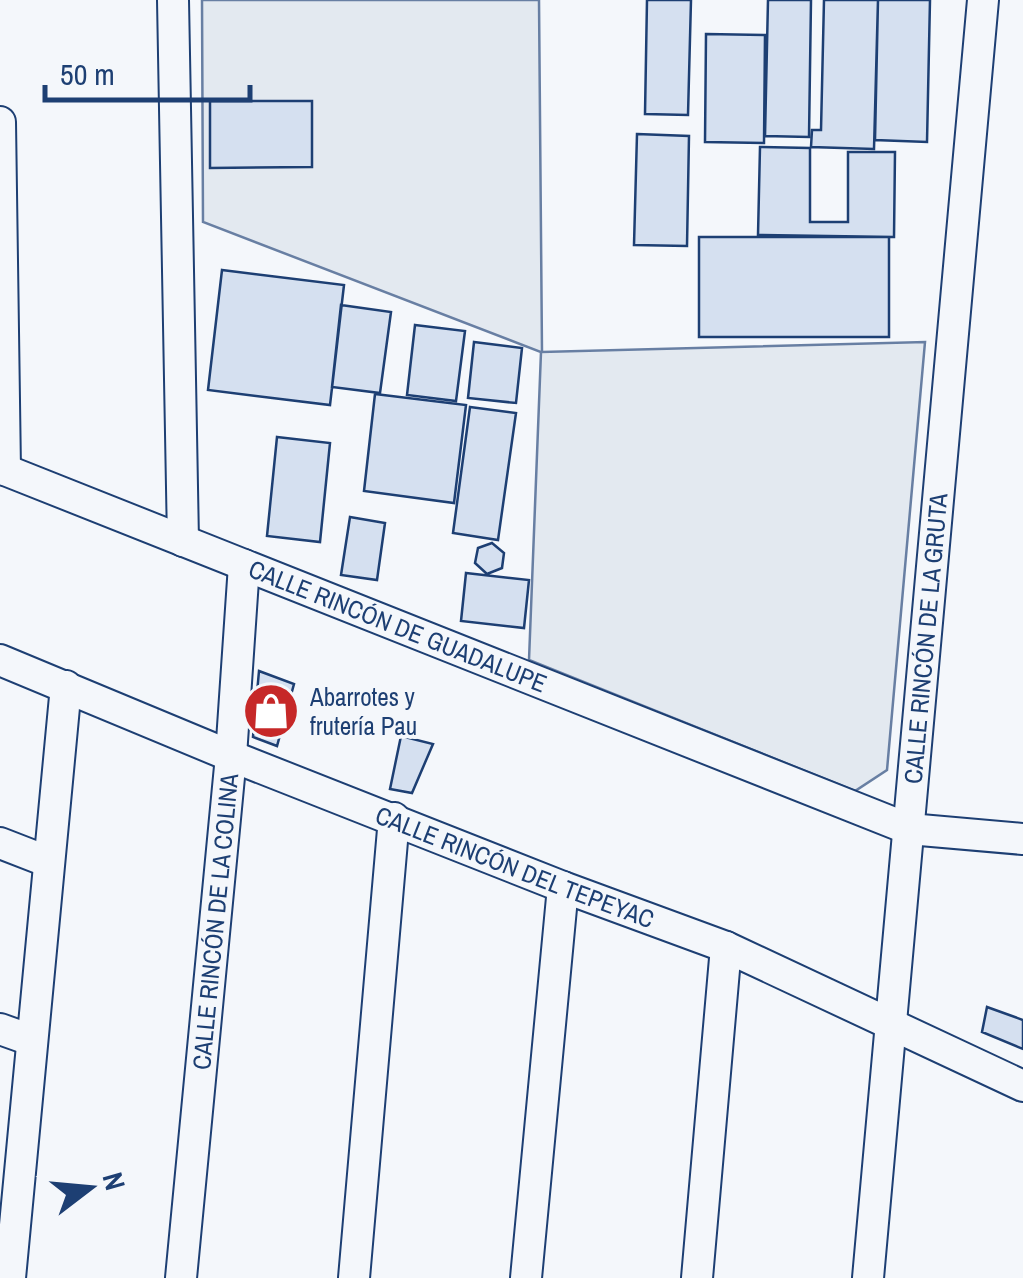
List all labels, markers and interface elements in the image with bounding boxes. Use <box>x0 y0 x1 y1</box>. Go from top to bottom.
scale bar <box>45 40 250 102</box>
text: 50 m <box>60 54 115 94</box>
street label: CALLE RINCÓN DE LA GRUTA <box>896 492 956 785</box>
street label: CALLE RINCÓN DE GUADALUPE <box>244 551 552 700</box>
place label: Abarrotes y frutería Pau <box>309 680 417 743</box>
shop icon: Abarrotes y frutería Pau <box>241 681 301 741</box>
street label: CALLE RINCÓN DE LA COLINA <box>184 772 246 1071</box>
street label: CALLE RINCÓN DEL TEPEYAC <box>371 798 659 936</box>
north arrow <box>40 1138 140 1238</box>
text: N <box>93 1168 135 1194</box>

